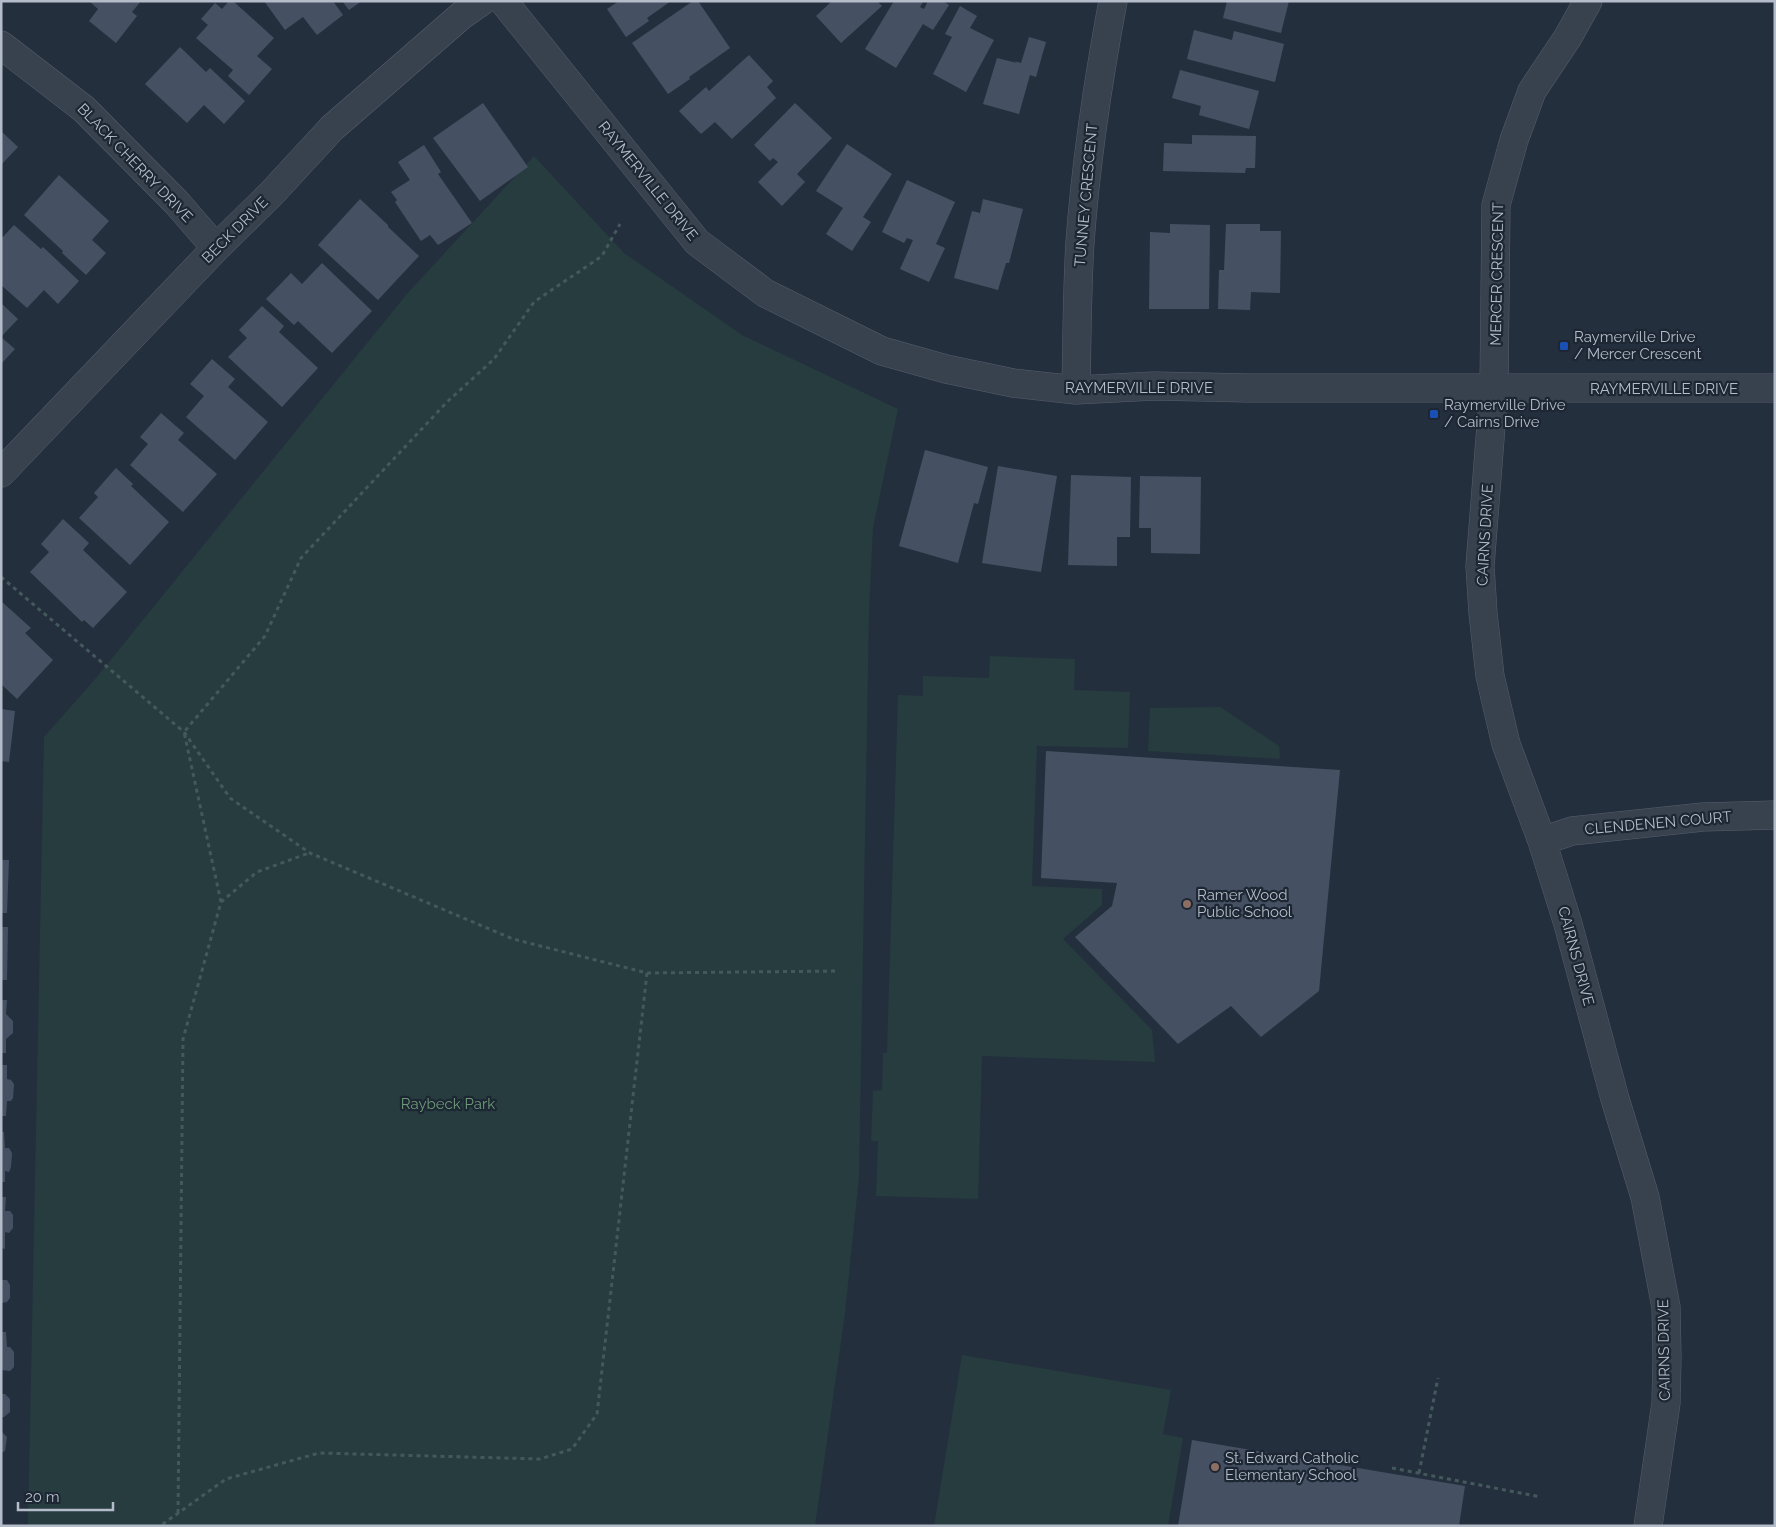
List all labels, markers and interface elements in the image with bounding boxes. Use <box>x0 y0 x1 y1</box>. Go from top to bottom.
street label: BLACK CHERRY DRIVE <box>74 100 196 226</box>
street label: RAYMERVILLE DRIVE <box>594 118 702 244</box>
street label: TUNNEY CRESCENT <box>1071 122 1101 268</box>
street label: BECK DRIVE <box>198 193 272 267</box>
street label: MERCER CRESCENT <box>1487 202 1507 346</box>
place label: Raymerville Drive / Mercer Crescent <box>1574 328 1701 363</box>
marker: Raymerville Drive / Mercer Crescent <box>1558 340 1570 352</box>
street label: RAYMERVILLE DRIVE <box>1065 379 1213 397</box>
street label: RAYMERVILLE DRIVE <box>1590 380 1738 398</box>
place label: Raymerville Drive / Cairns Drive <box>1444 396 1566 431</box>
marker: Raymerville Drive / Cairns Drive <box>1428 408 1440 420</box>
street label: CAIRNS DRIVE <box>1473 484 1497 586</box>
street label: CLENDENEN COURT <box>1584 808 1732 838</box>
place label: Ramer Wood Public School <box>1197 886 1293 921</box>
marker: Ramer Wood Public School <box>1181 898 1193 910</box>
street label: CAIRNS DRIVE <box>1554 904 1598 1008</box>
park label: Raybeck Park <box>401 1095 495 1113</box>
street label: CAIRNS DRIVE <box>1654 1299 1674 1401</box>
place label: St. Edward Catholic Elementary School <box>1225 1449 1359 1484</box>
marker: St. Edward Catholic Elementary School <box>1209 1461 1221 1473</box>
scale bar <box>18 1480 112 1512</box>
text: 20 m <box>25 1488 60 1506</box>

